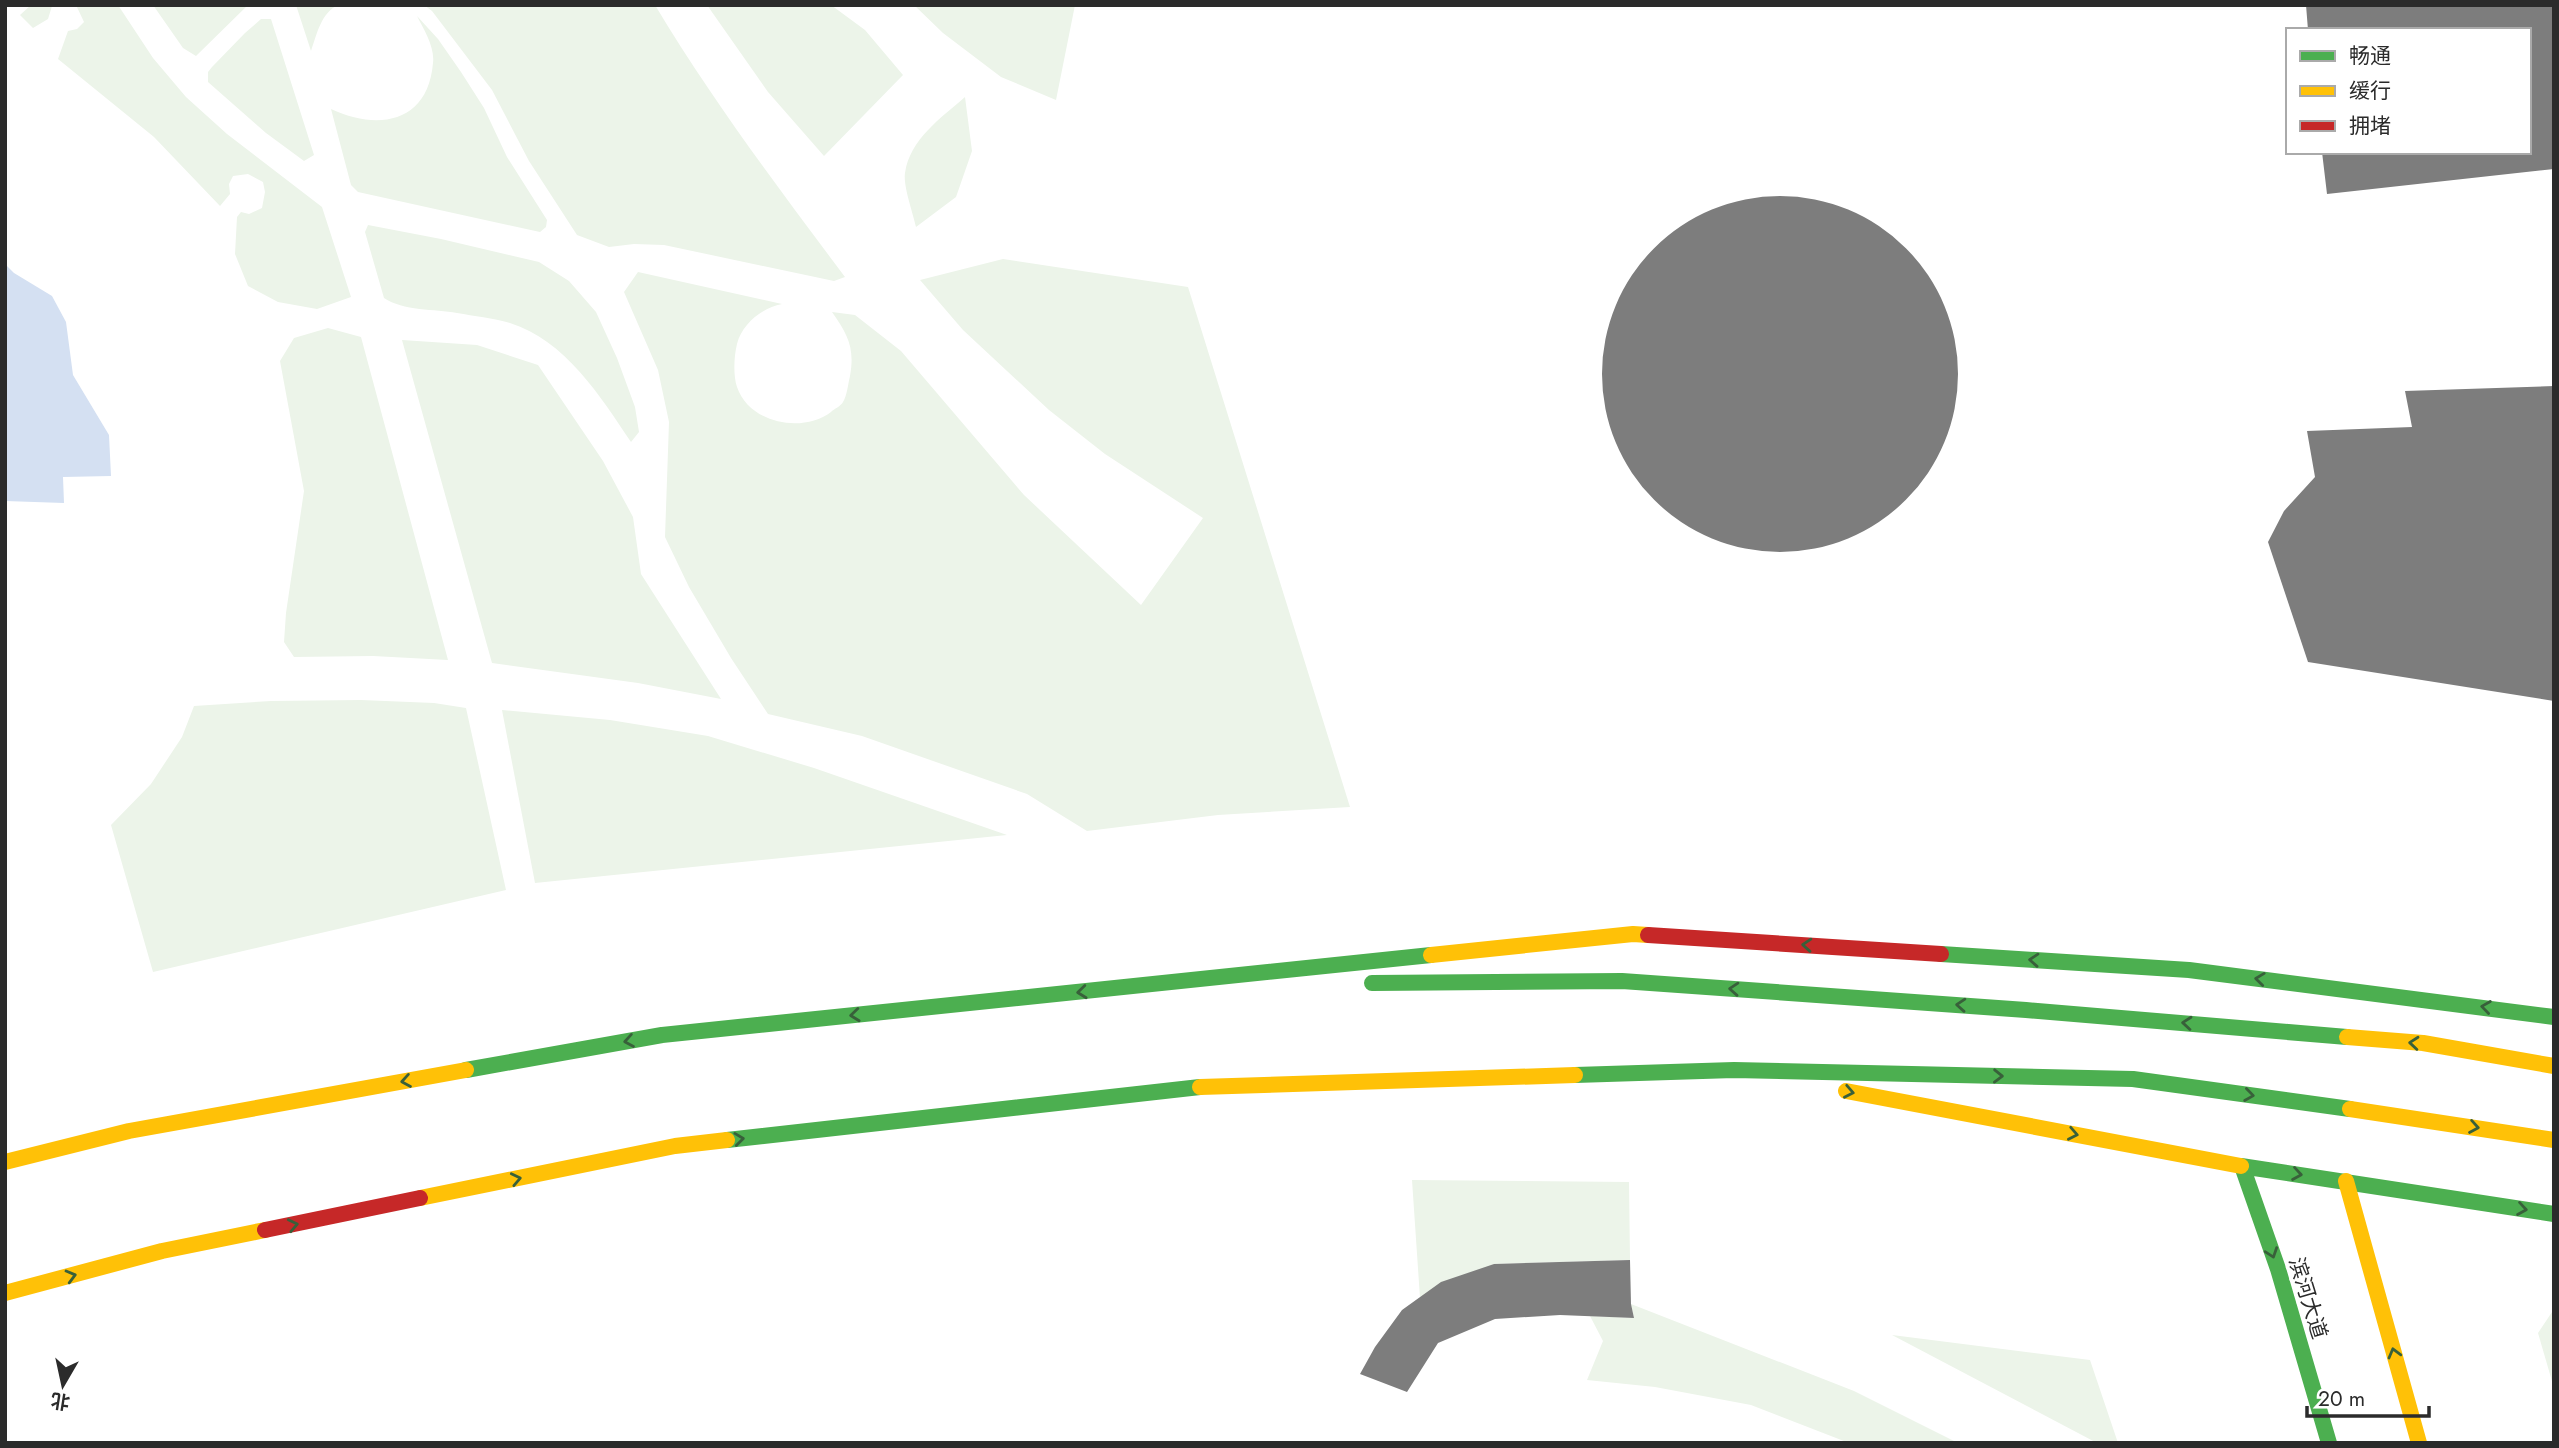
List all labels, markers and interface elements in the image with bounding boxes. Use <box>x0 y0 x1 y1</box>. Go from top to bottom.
legend <box>2286 28 2531 154</box>
text: 畅通 <box>2349 41 2391 71</box>
text: 缓行 <box>2349 76 2391 106</box>
text: 拥堵 <box>2349 111 2391 141</box>
one-way arrow <box>1801 938 1812 953</box>
one-way arrow <box>2028 952 2039 967</box>
one-way arrow <box>2255 971 2266 986</box>
one-way arrow <box>1728 982 1739 997</box>
one-way arrow <box>1076 984 1087 999</box>
one-way arrow <box>1955 998 1966 1013</box>
one-way arrow <box>2480 999 2492 1014</box>
one-way arrow <box>850 1007 861 1022</box>
one-way arrow <box>2182 1016 2193 1031</box>
one-way arrow <box>623 1032 635 1047</box>
one-way arrow <box>2408 1035 2420 1050</box>
one-way arrow <box>1993 1068 2004 1084</box>
one-way arrow <box>400 1073 411 1088</box>
one-way arrow <box>1843 1083 1855 1098</box>
one-way arrow <box>2243 1087 2255 1102</box>
one-way arrow <box>2468 1119 2480 1134</box>
one-way arrow <box>2067 1125 2079 1140</box>
one-way arrow <box>734 1132 745 1147</box>
one-way arrow <box>2291 1166 2303 1181</box>
one-way arrow <box>510 1172 522 1187</box>
one-way arrow <box>2516 1201 2527 1216</box>
one-way arrow <box>287 1218 299 1233</box>
one-way arrow <box>2264 1247 2278 1259</box>
street label: 滨河大道 <box>2281 1253 2335 1343</box>
one-way arrow <box>65 1269 77 1284</box>
one-way arrow <box>2388 1348 2402 1360</box>
north arrow <box>28 1350 98 1420</box>
scale bar <box>2307 1374 2430 1418</box>
text: 20 m <box>2318 1384 2365 1414</box>
text: 北 <box>49 1386 72 1416</box>

